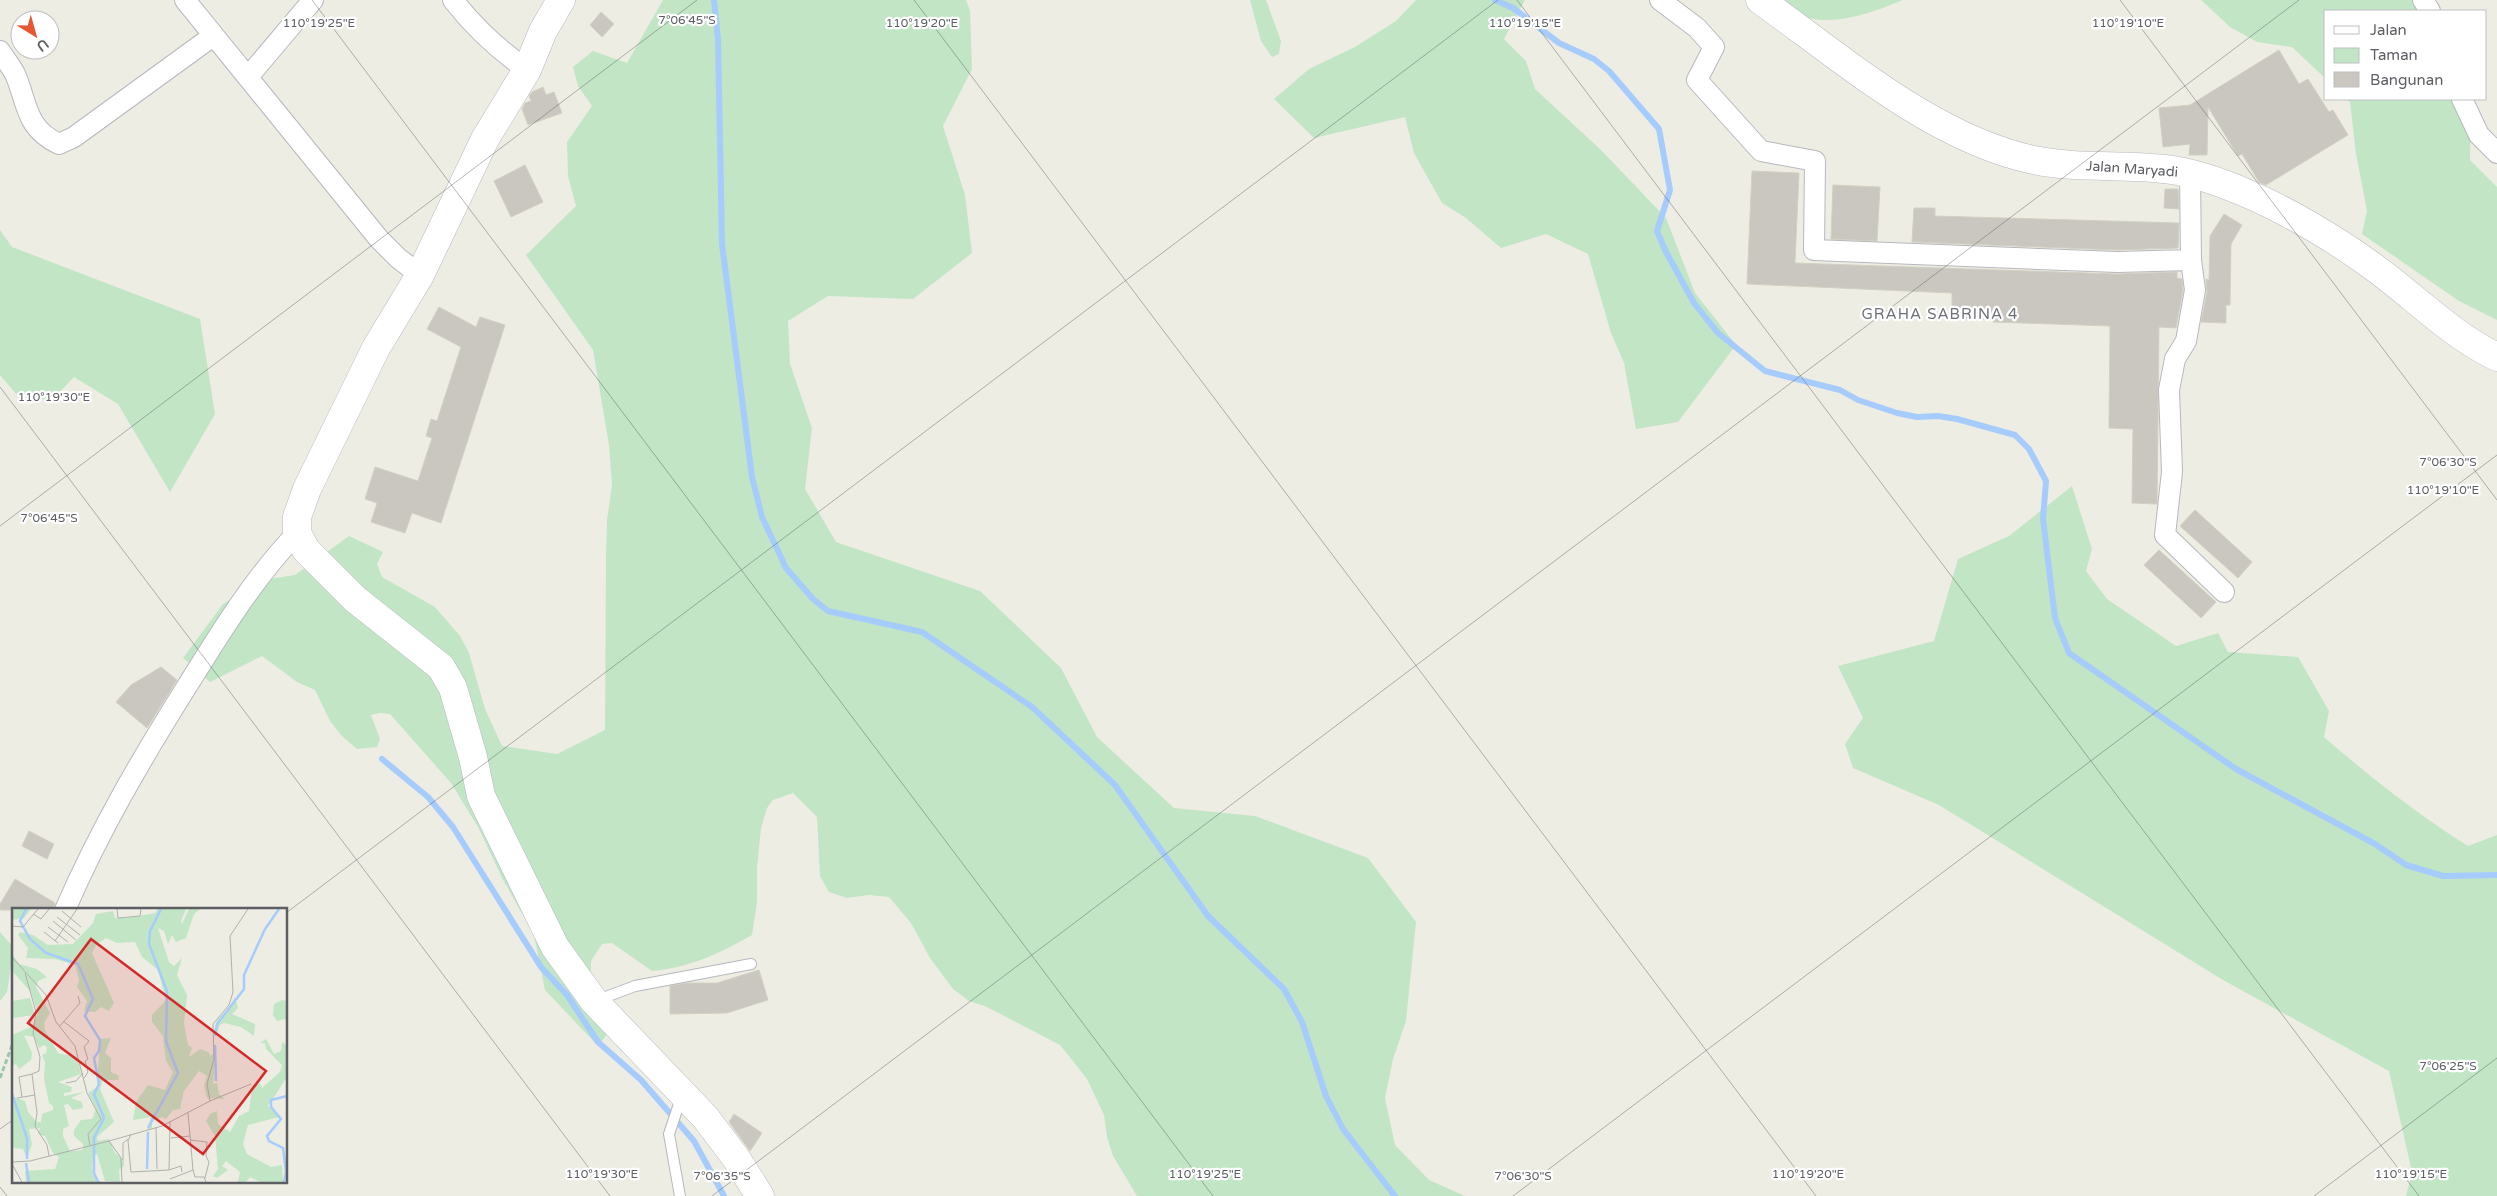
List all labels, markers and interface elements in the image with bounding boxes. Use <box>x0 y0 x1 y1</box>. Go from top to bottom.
north arrow <box>10 10 60 60</box>
legend <box>2324 10 2487 100</box>
text: 7°06'45"S <box>658 13 716 27</box>
text: 110°19'25"E <box>283 16 356 30</box>
text: 110°19'20"E <box>886 16 959 30</box>
text: 110°19'15"E <box>1489 16 1562 30</box>
text: 110°19'10"E <box>2092 16 2165 30</box>
text: Jalan <box>2370 21 2407 39</box>
text: U <box>33 35 52 55</box>
text: Taman <box>2370 46 2418 64</box>
text: Bangunan <box>2370 71 2443 89</box>
street label: Jalan Maryadi <box>2085 157 2179 181</box>
district label: GRAHA SABRINA 4 <box>1862 305 2018 323</box>
text: 110°19'30"E <box>18 390 91 404</box>
text: 7°06'30"S <box>2419 455 2477 469</box>
text: 110°19'10"E <box>2407 483 2480 497</box>
text: 7°06'45"S <box>20 511 78 525</box>
inset map <box>12 908 288 1184</box>
text: 7°06'25"S <box>2419 1059 2477 1073</box>
text: 110°19'30"E <box>566 1167 639 1181</box>
text: 110°19'25"E <box>1169 1167 1242 1181</box>
text: 110°19'20"E <box>1772 1167 1845 1181</box>
text: 110°19'15"E <box>2375 1167 2448 1181</box>
text: 7°06'35"S <box>693 1169 751 1183</box>
text: 7°06'30"S <box>1494 1169 1552 1183</box>

